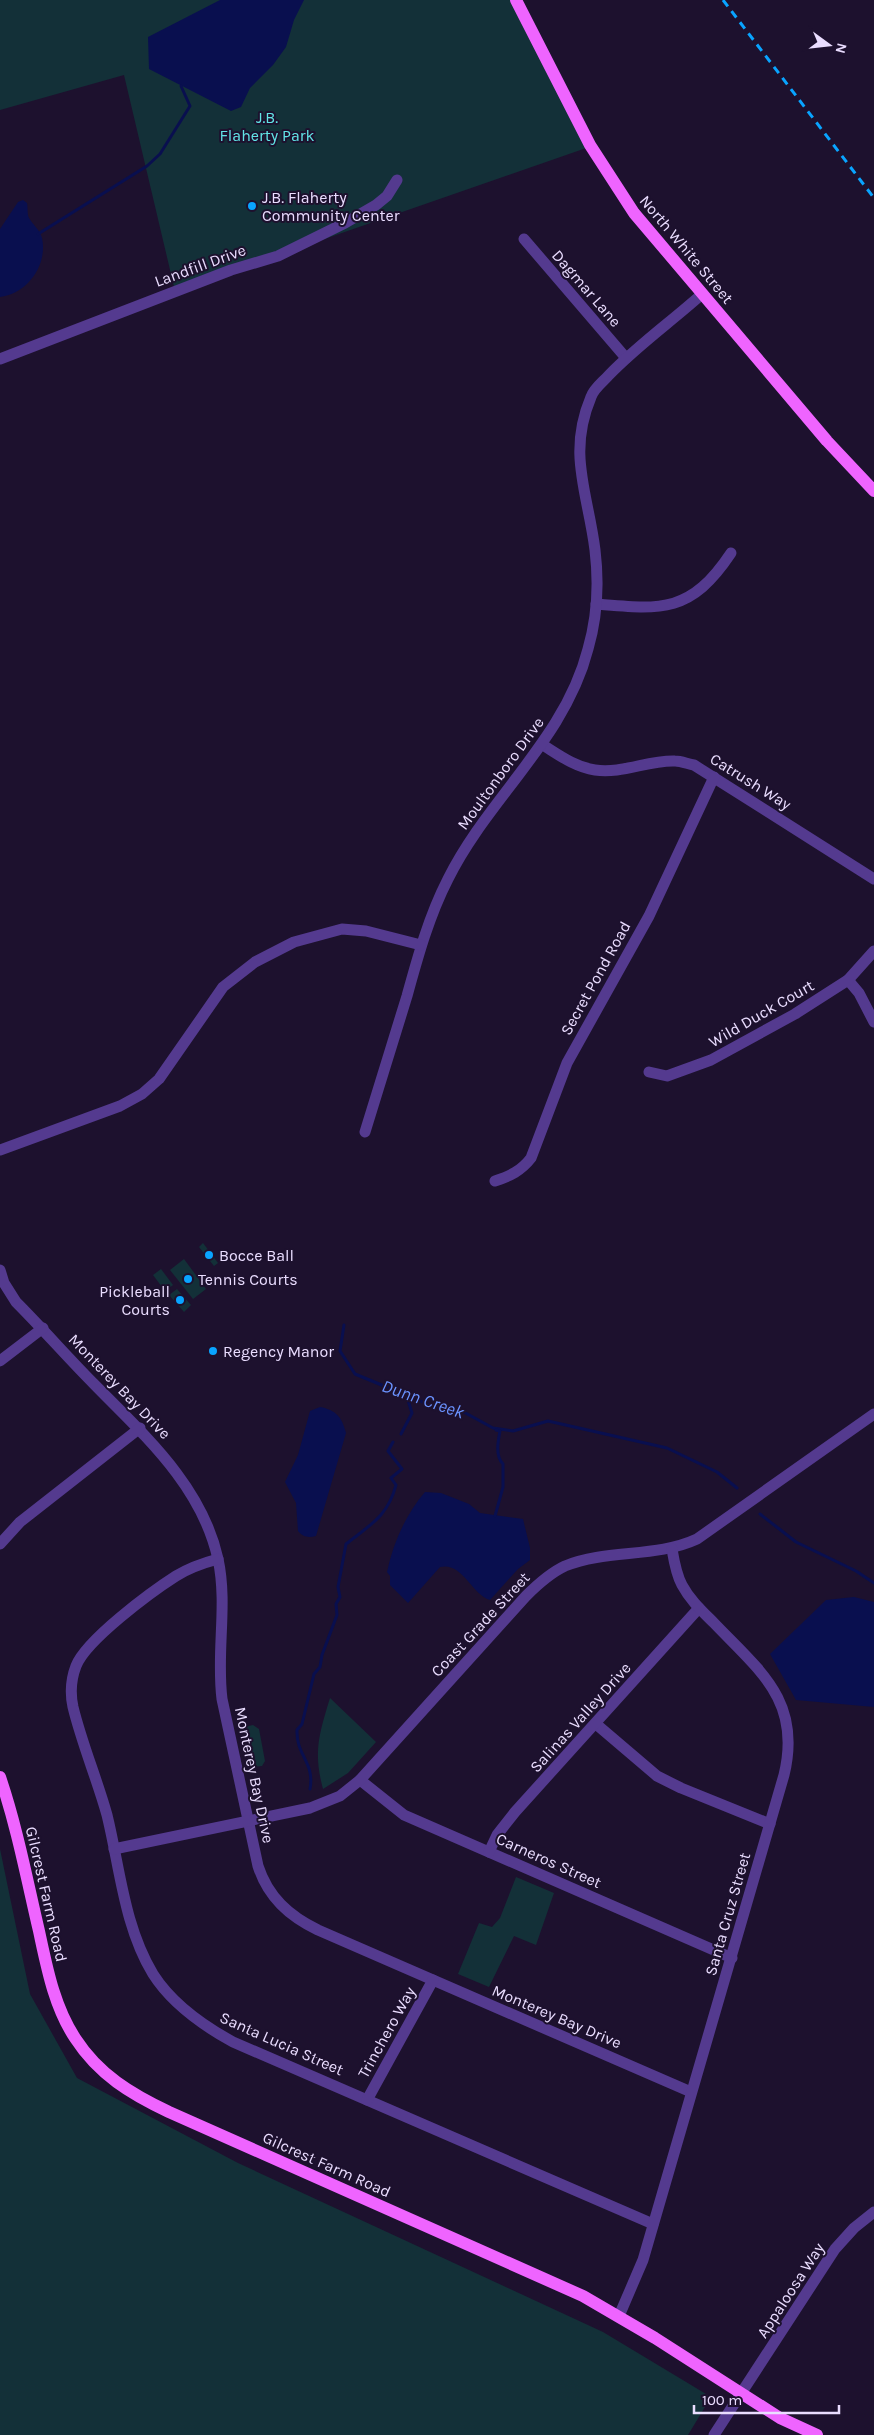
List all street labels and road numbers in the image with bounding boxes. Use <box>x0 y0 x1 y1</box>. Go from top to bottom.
street label: North White Street <box>636 191 737 307</box>
street label: Landfill Drive <box>152 240 248 291</box>
street label: Dagmar Lane <box>548 246 625 331</box>
street label: Moultonboro Drive <box>453 713 548 833</box>
street label: Catrush Way <box>707 749 795 814</box>
street label: Secret Pond Road <box>556 918 635 1039</box>
street label: Wild Duck Court <box>705 976 817 1051</box>
street label: Monterey Bay Drive <box>65 1330 175 1443</box>
street label: Coast Grade Street <box>427 1568 534 1681</box>
street label: Salinas Valley Drive <box>526 1658 635 1776</box>
street label: Monterey Bay Drive <box>231 1705 278 1845</box>
street label: Gilcrest Farm Road <box>22 1825 71 1964</box>
street label: Carneros Street <box>493 1829 604 1892</box>
street label: Santa Cruz Street <box>701 1850 754 1978</box>
street label: Monterey Bay Drive <box>489 1981 624 2052</box>
street label: Trinchero Way <box>354 1983 420 2081</box>
street label: Santa Lucia Street <box>217 2008 347 2079</box>
street label: Gilcrest Farm Road <box>260 2128 394 2201</box>
street label: Appaloosa Way <box>753 2239 829 2341</box>

